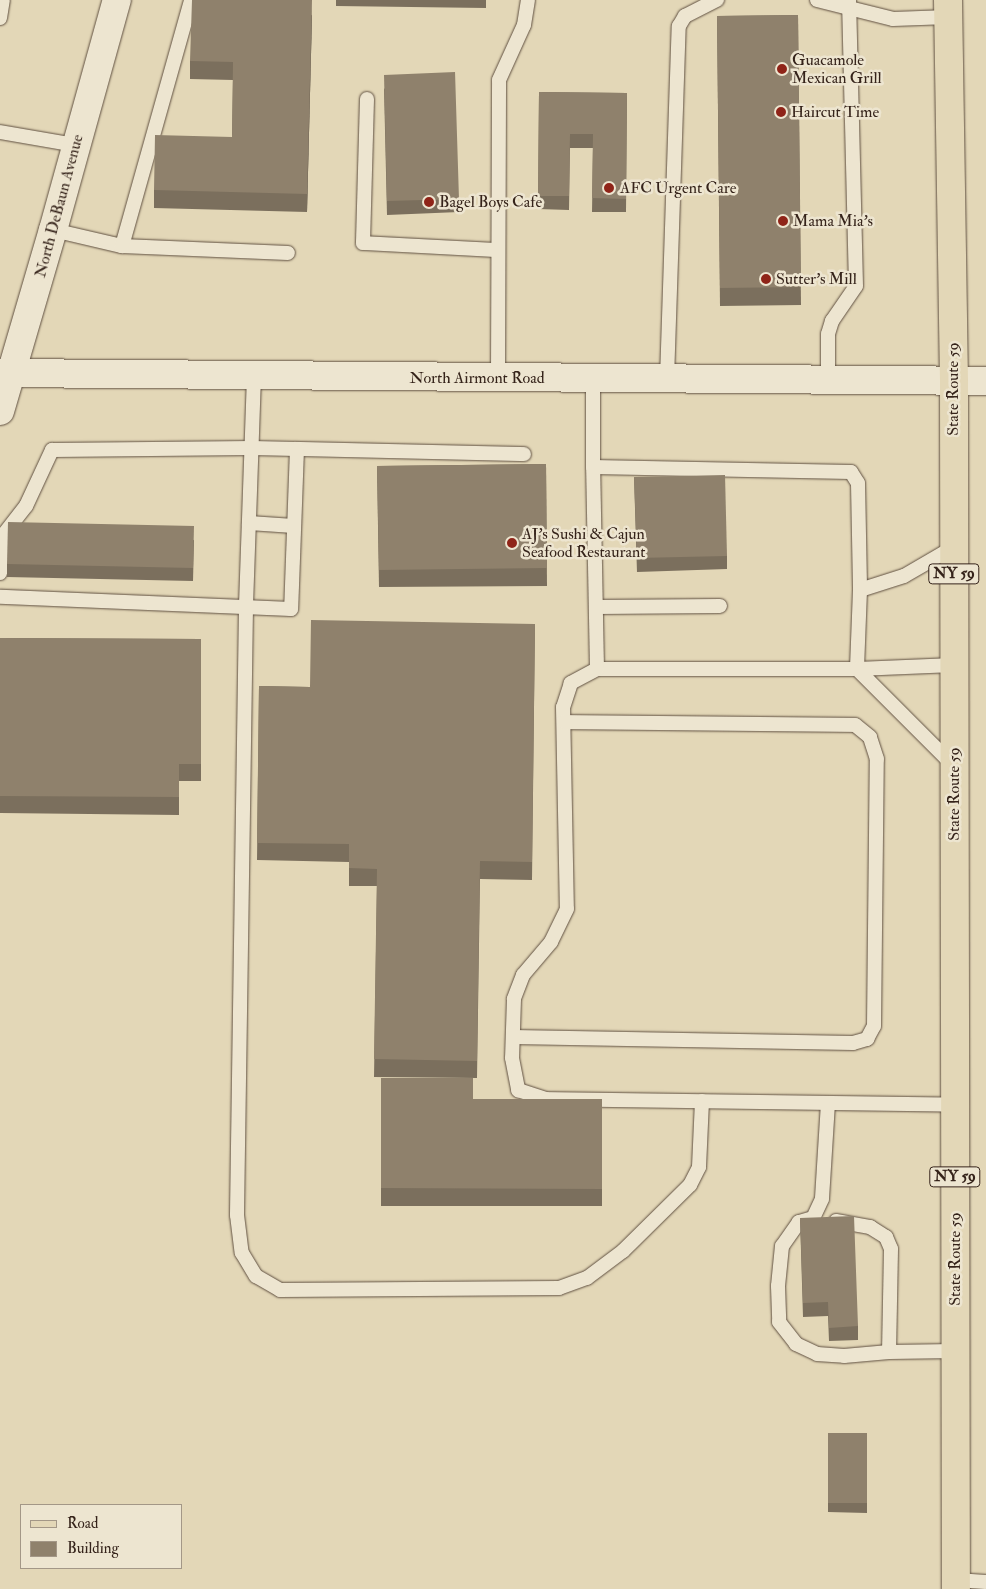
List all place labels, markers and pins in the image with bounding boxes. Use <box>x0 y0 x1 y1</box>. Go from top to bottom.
place label: Guacamole Mexican Grill <box>792 50 882 88</box>
marker: Guacamole Mexican Grill <box>776 63 788 75</box>
place label: Haircut Time <box>791 102 879 122</box>
marker: Haircut Time <box>775 106 787 118</box>
place label: AFC Urgent Care <box>620 178 736 198</box>
marker: AFC Urgent Care <box>602 181 616 195</box>
place label: Bagel Boys Cafe <box>439 192 542 212</box>
marker: Bagel Boys Cafe <box>423 196 435 208</box>
place label: Mama Mia's <box>793 211 873 231</box>
marker: Mama Mia's <box>777 215 789 227</box>
place label: Sutter's Mill <box>776 269 857 289</box>
marker: Sutter's Mill <box>760 273 772 285</box>
place label: AJ's Sushi & Cajun Seafood Restaurant <box>522 524 645 562</box>
marker: AJ's Sushi & Cajun Seafood Restaurant <box>506 537 518 549</box>

